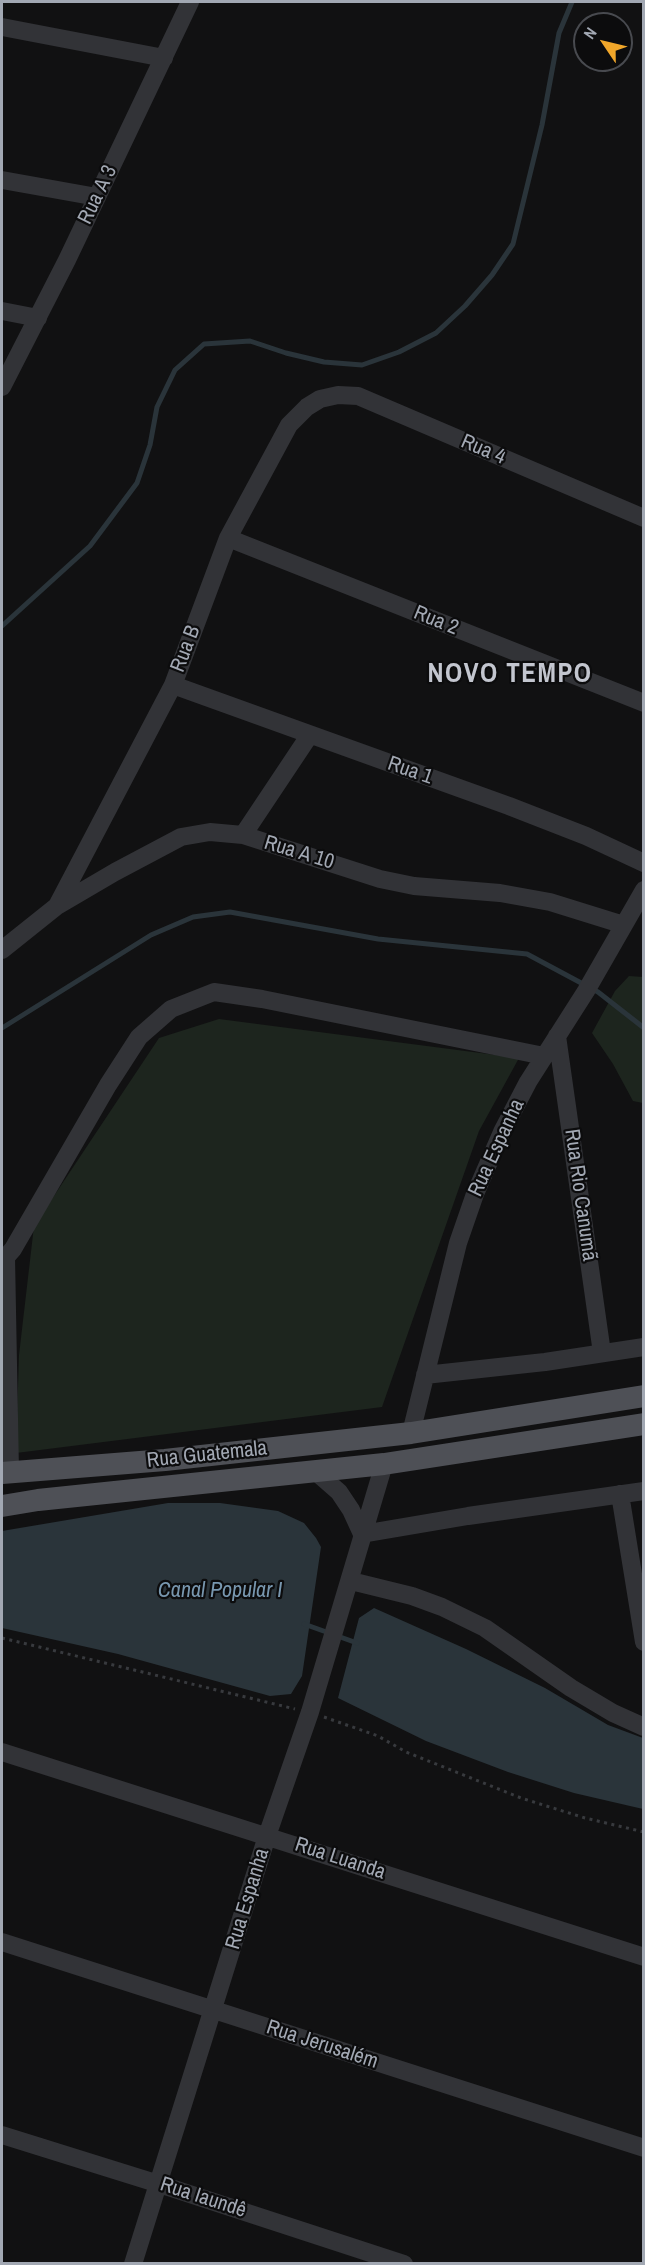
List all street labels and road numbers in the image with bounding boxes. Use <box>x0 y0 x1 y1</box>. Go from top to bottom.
street label: Rua A 3 <box>73 162 123 228</box>
street label: Rua 4 <box>457 429 509 471</box>
street label: Rua 2 <box>410 601 462 641</box>
street label: Rua B <box>166 622 206 676</box>
street label: Rua 1 <box>384 752 436 790</box>
street label: Rua A 10 <box>261 830 337 876</box>
street label: Rua Espanha <box>464 1095 530 1201</box>
street label: Rua Rio Canumã <box>558 1127 602 1263</box>
street label: Rua Guatemala <box>146 1436 268 1474</box>
street label: Rua Luanda <box>291 1833 389 1885</box>
street label: Rua Espanha <box>221 1845 275 1953</box>
street label: Rua Jerusalém <box>263 2015 381 2075</box>
street label: Rua Iaundê <box>157 2172 249 2224</box>

